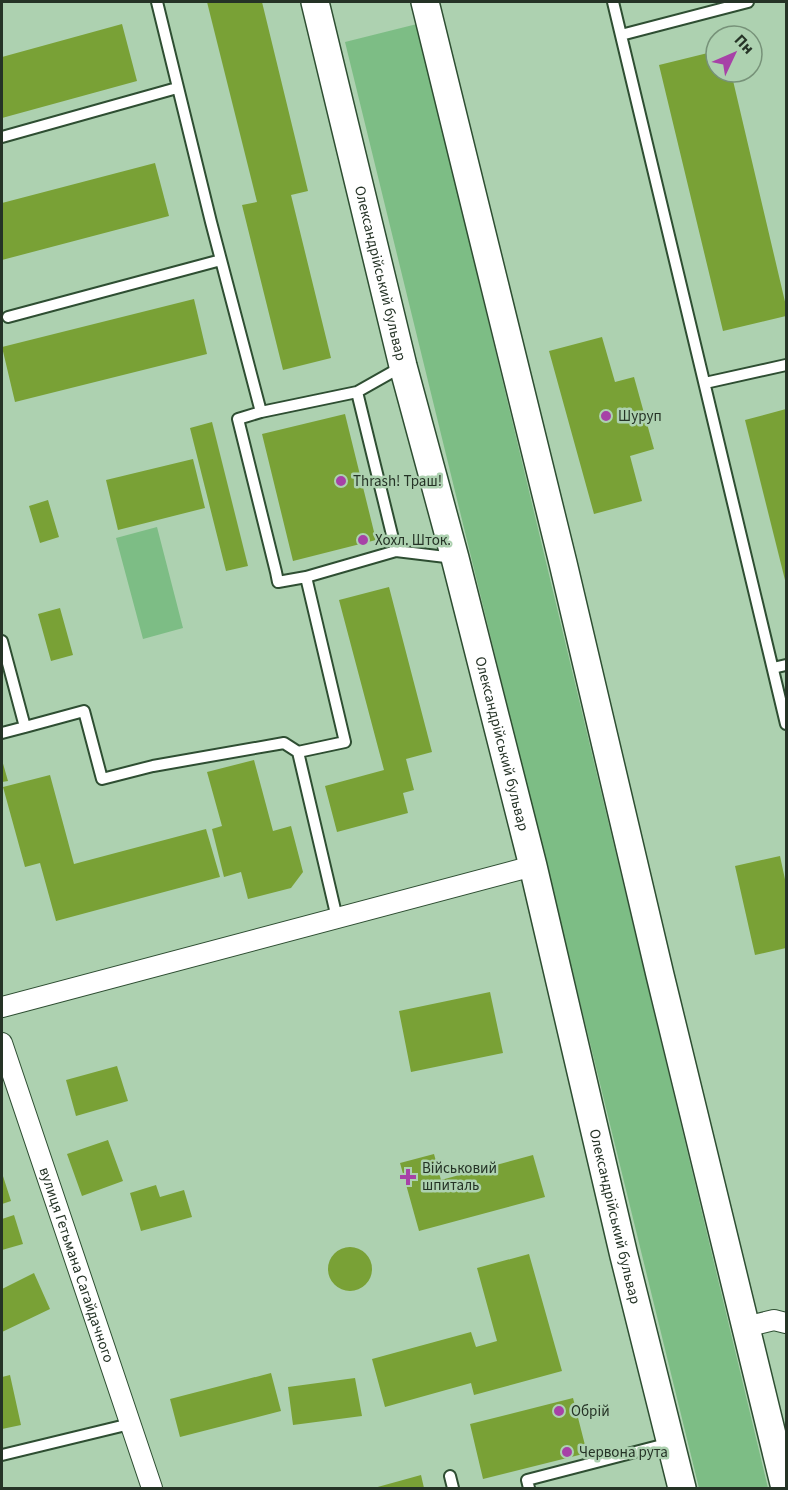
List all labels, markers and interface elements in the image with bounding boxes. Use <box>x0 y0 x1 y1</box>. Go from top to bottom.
north arrow <box>704 24 764 84</box>
text: Пн <box>729 29 759 59</box>
street label: Олександрійський бульвар <box>349 184 411 363</box>
place label: Шуруп <box>618 406 662 427</box>
marker: Шуруп <box>599 409 613 423</box>
place label: Thrash! Траш! <box>353 471 442 492</box>
marker: Thrash! Траш! <box>334 474 348 488</box>
place label: Хохл. Шток. <box>375 530 451 551</box>
marker: Хохл. Шток. <box>356 533 370 547</box>
street label: Олександрійський бульвар <box>469 654 534 833</box>
street label: Олександрійський бульвар <box>584 1127 646 1306</box>
place label: Військовий шпиталь <box>422 1158 497 1196</box>
street label: вулиця Гетьмана Сагайдачного <box>34 1164 119 1365</box>
marker: Військовий шпиталь <box>399 1168 417 1186</box>
place label: Обрій <box>571 1401 610 1422</box>
marker: Обрій <box>552 1404 566 1418</box>
place label: Червона рута <box>579 1442 668 1463</box>
marker: Червона рута <box>560 1445 574 1459</box>

